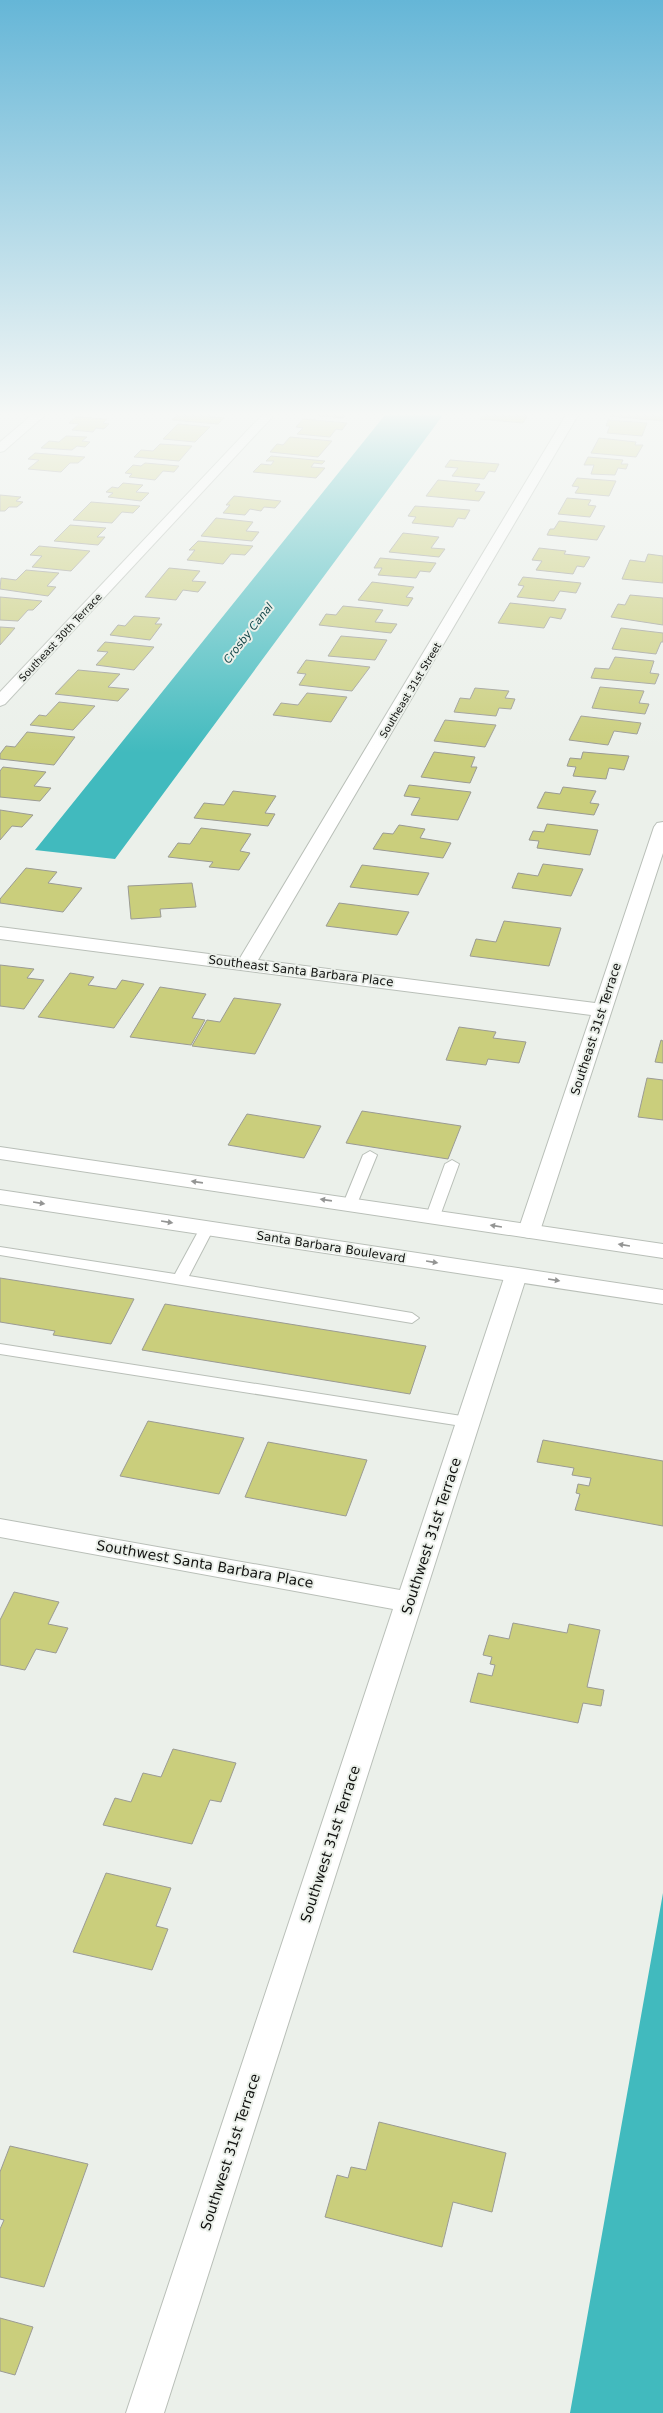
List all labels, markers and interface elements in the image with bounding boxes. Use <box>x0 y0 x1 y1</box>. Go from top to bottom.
street label: Southeast 30th Terrace <box>17 591 104 684</box>
water label: Crosby Canal <box>221 601 276 666</box>
street label: Southeast 31st Street <box>378 641 443 740</box>
street label: Southeast Santa Barbara Place <box>208 953 394 989</box>
street label: Southeast 31st Terrace <box>568 961 624 1097</box>
one-way arrow <box>191 1179 203 1185</box>
one-way arrow <box>320 1197 332 1203</box>
one-way arrow <box>32 1200 45 1206</box>
one-way arrow <box>161 1219 173 1225</box>
one-way arrow <box>490 1222 502 1228</box>
street label: Santa Barbara Boulevard <box>255 1228 407 1266</box>
one-way arrow <box>618 1242 631 1248</box>
one-way arrow <box>426 1259 438 1265</box>
one-way arrow <box>548 1277 560 1283</box>
street label: Southwest 31st Terrace <box>398 1456 464 1616</box>
street label: Southwest Santa Barbara Place <box>95 1537 315 1591</box>
street label: Southwest 31st Terrace <box>297 1764 363 1924</box>
street label: Southwest 31st Terrace <box>197 2072 263 2232</box>

